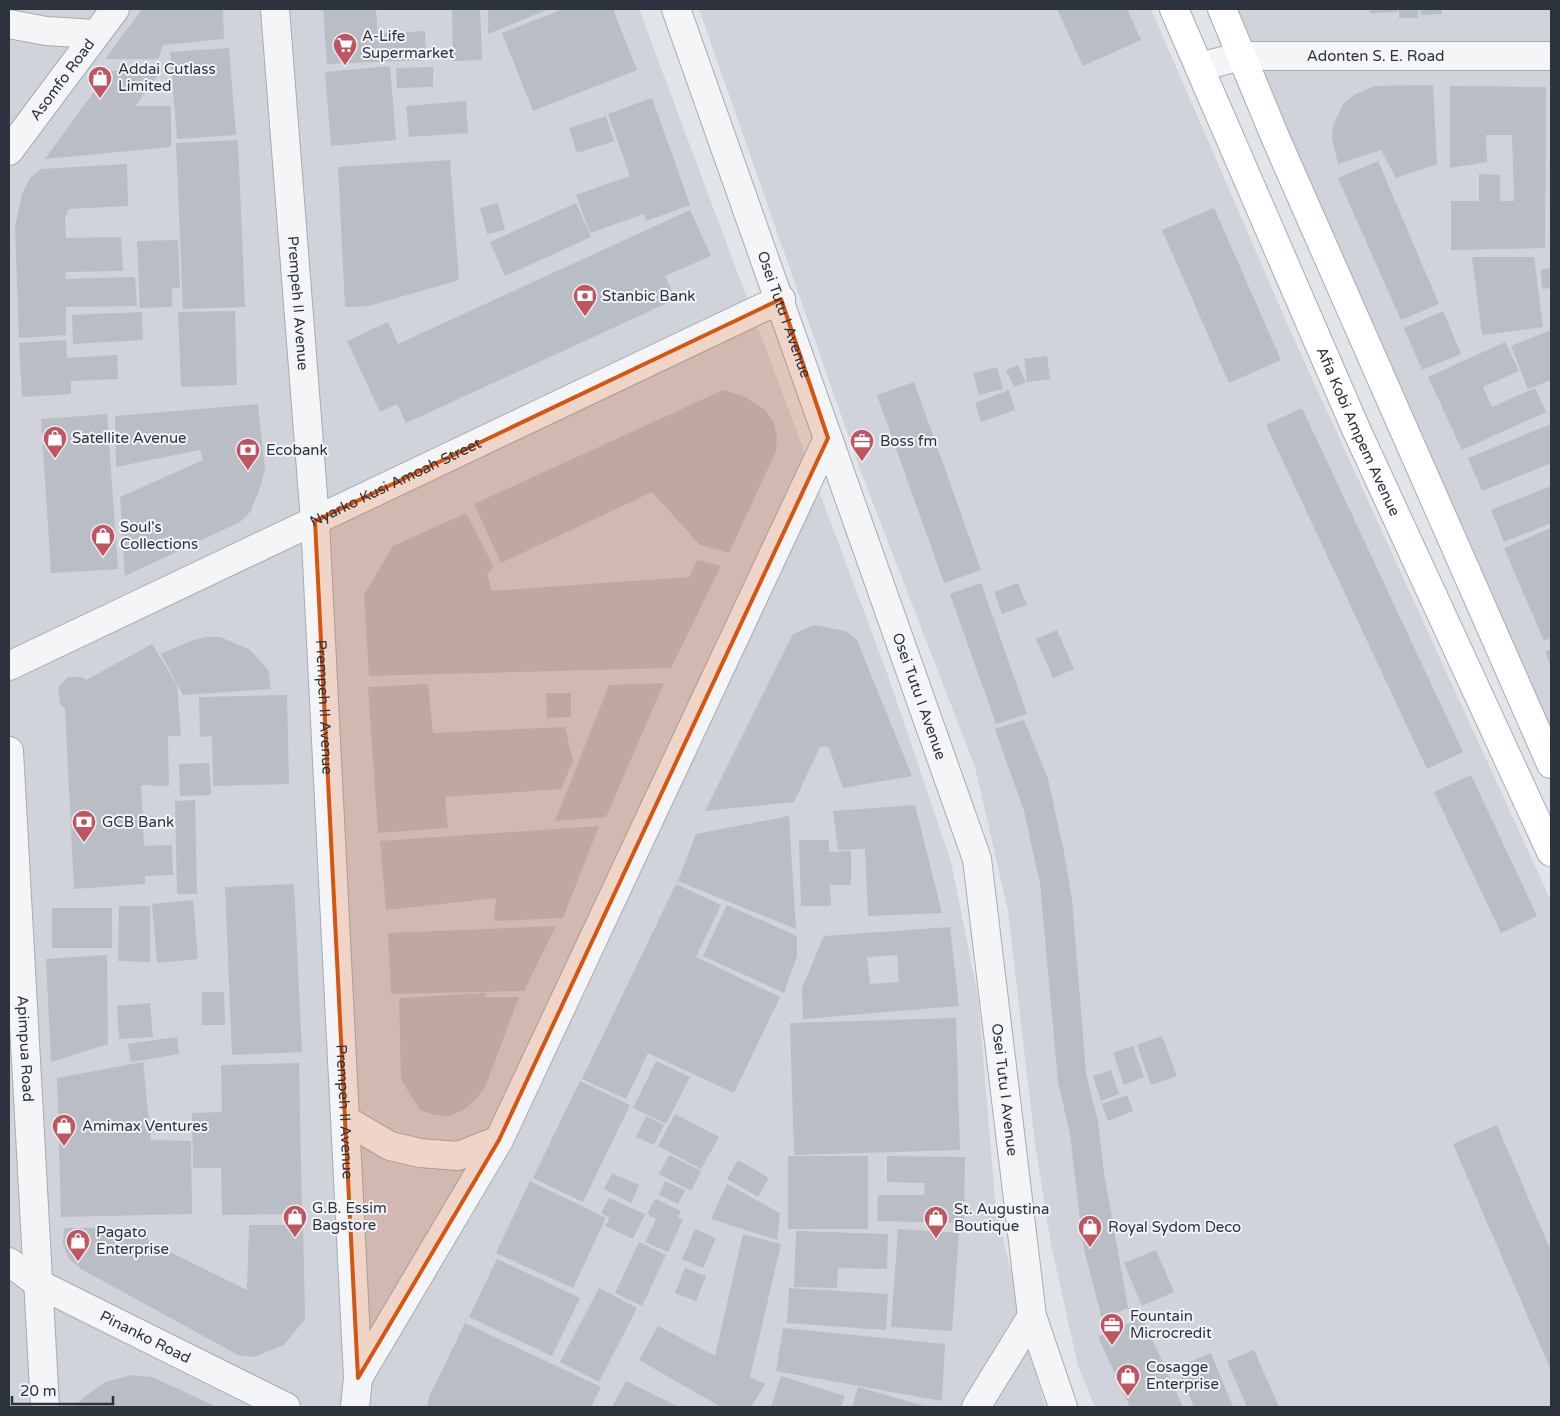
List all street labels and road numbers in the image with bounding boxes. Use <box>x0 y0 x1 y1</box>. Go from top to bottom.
street label: Asomfo Road <box>26 35 99 124</box>
street label: Adonten S. E. Road <box>1307 47 1445 65</box>
street label: Prempeh II Avenue <box>284 235 312 371</box>
street label: Osei Tutu I Avenue <box>753 248 815 380</box>
street label: Afia Kobi Ampem Avenue <box>1313 344 1404 519</box>
street label: Nyarko Kusi Amoah Street <box>307 434 484 531</box>
street label: Osei Tutu I Avenue <box>889 630 950 762</box>
street label: Prempeh II Avenue <box>312 639 337 775</box>
street label: Apimpua Road <box>13 995 37 1102</box>
street label: Osei Tutu I Avenue <box>988 1022 1022 1157</box>
street label: Prempeh II Avenue <box>332 1044 357 1180</box>
street label: Pinanko Road <box>97 1307 194 1367</box>

